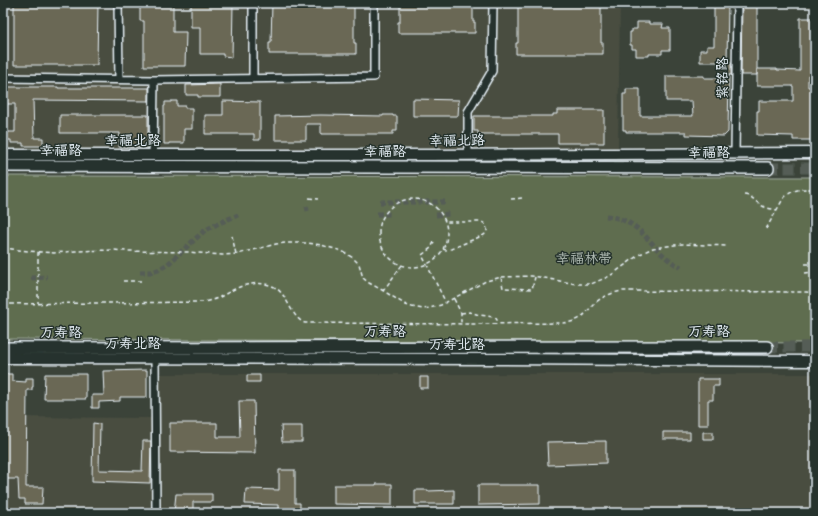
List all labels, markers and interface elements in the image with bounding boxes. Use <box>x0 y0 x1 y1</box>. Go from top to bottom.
street label: 紫铭路 <box>713 57 733 99</box>
street label: 幸福北路 <box>105 131 161 151</box>
street label: 幸福北路 <box>429 131 485 151</box>
street label: 幸福路 <box>40 141 82 161</box>
street label: 幸福路 <box>364 142 406 162</box>
street label: 幸福路 <box>688 143 730 163</box>
park label: 幸福林带 <box>556 249 612 269</box>
street label: 万寿路 <box>364 322 406 342</box>
street label: 万寿路 <box>688 322 730 342</box>
street label: 万寿路 <box>40 323 82 343</box>
street label: 万寿北路 <box>105 334 161 354</box>
street label: 万寿北路 <box>429 335 485 355</box>

